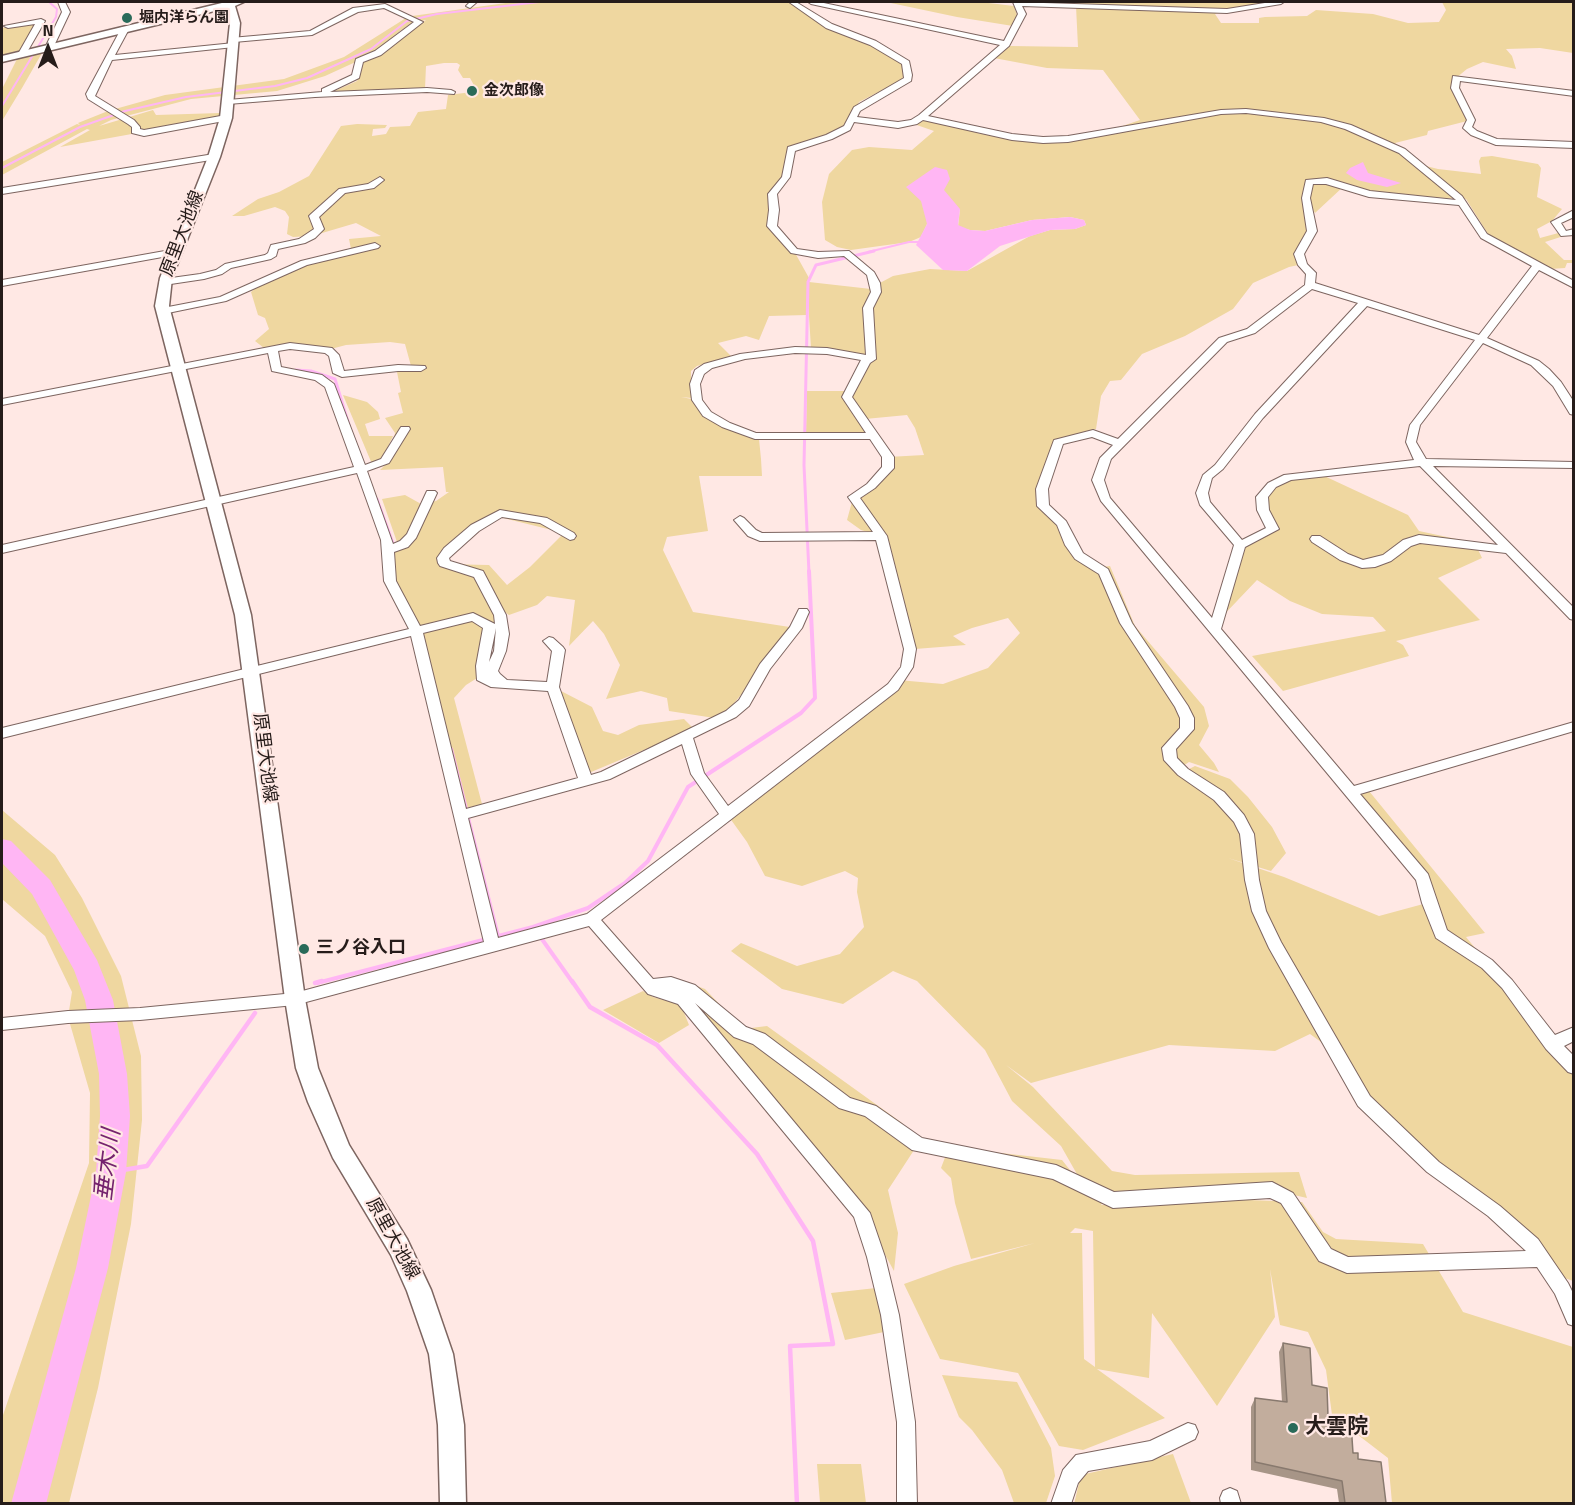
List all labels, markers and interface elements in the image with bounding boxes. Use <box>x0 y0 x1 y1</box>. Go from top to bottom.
place label: 堀内洋らん園 <box>139 9 229 27</box>
marker: 堀内洋らん園 <box>120 11 134 25</box>
north arrow <box>18 18 78 78</box>
text: N <box>42 18 54 42</box>
place label: 金次郎像 <box>484 82 544 100</box>
marker: 金次郎像 <box>465 84 479 98</box>
street label: 原里大池線 <box>157 188 209 280</box>
street label: 原里大池線 <box>248 712 280 804</box>
place label: 三ノ谷入口 <box>316 938 406 960</box>
marker: 三ノ谷入口 <box>297 942 311 956</box>
water label: 垂木川 <box>90 1128 128 1202</box>
street label: 原里大池線 <box>361 1194 423 1284</box>
place label: 大雲院 <box>1305 1415 1368 1441</box>
marker: 大雲院 <box>1286 1421 1300 1435</box>

